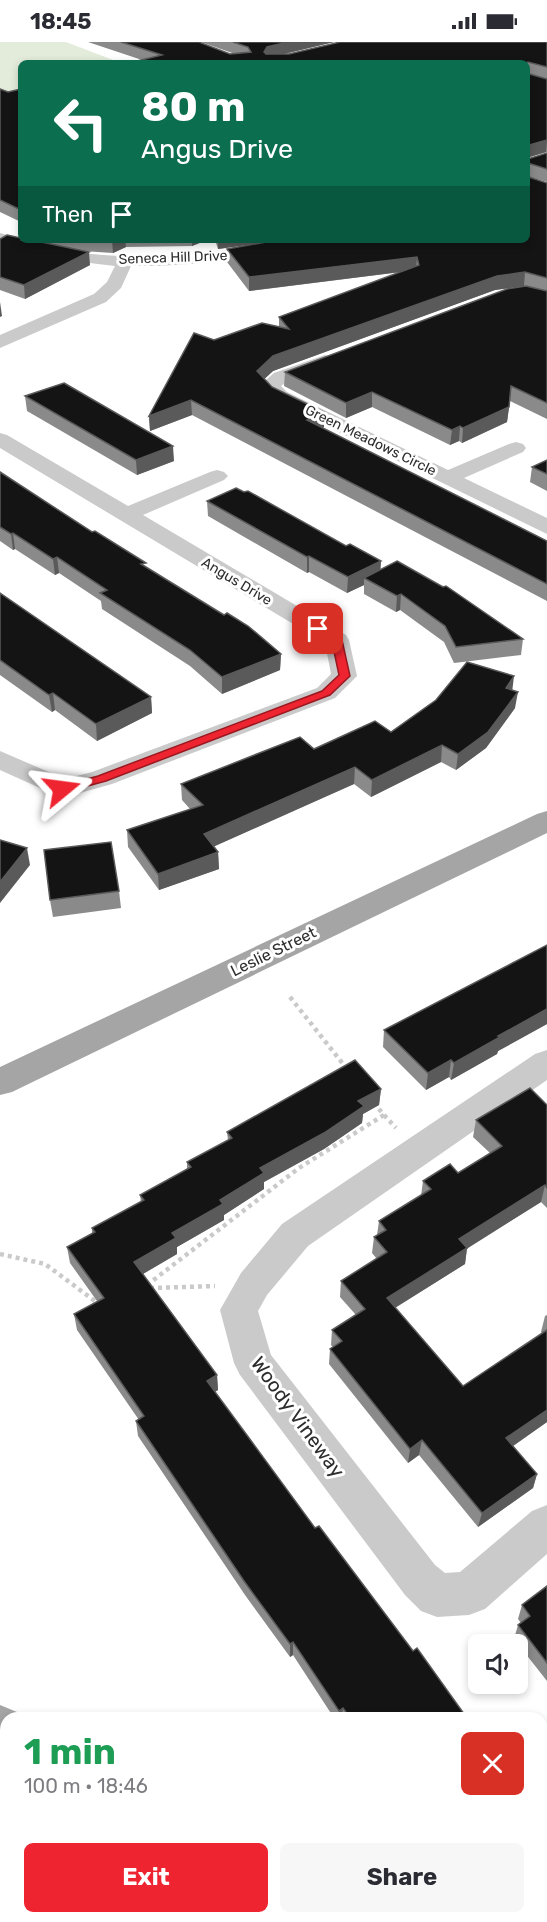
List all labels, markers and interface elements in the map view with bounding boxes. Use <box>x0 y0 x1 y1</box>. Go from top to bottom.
text: 18:45 <box>30 8 92 35</box>
text: 80 m <box>141 82 245 132</box>
icon: left <box>42 84 120 162</box>
text: Angus Drive <box>141 133 293 165</box>
icon: arrive <box>105 198 138 231</box>
text: Then <box>42 201 93 228</box>
street label: Seneca Hill Drive <box>118 247 228 268</box>
street label: Green Meadows Circle <box>302 401 439 480</box>
street label: Angus Drive <box>199 554 275 609</box>
pin <box>292 603 343 654</box>
icon: arrive <box>301 612 334 645</box>
position arrow <box>30 757 94 821</box>
street label: Leslie Street <box>227 923 319 980</box>
street label: Woody Vineway <box>246 1352 350 1482</box>
map controls <box>468 1634 528 1694</box>
button: sound <box>468 1634 528 1694</box>
text: 1 min <box>24 1730 116 1773</box>
button: close <box>461 1732 524 1795</box>
text: 100 m · 18:46 <box>24 1774 148 1798</box>
button: Exit <box>24 1843 268 1912</box>
button: Share <box>280 1843 524 1912</box>

